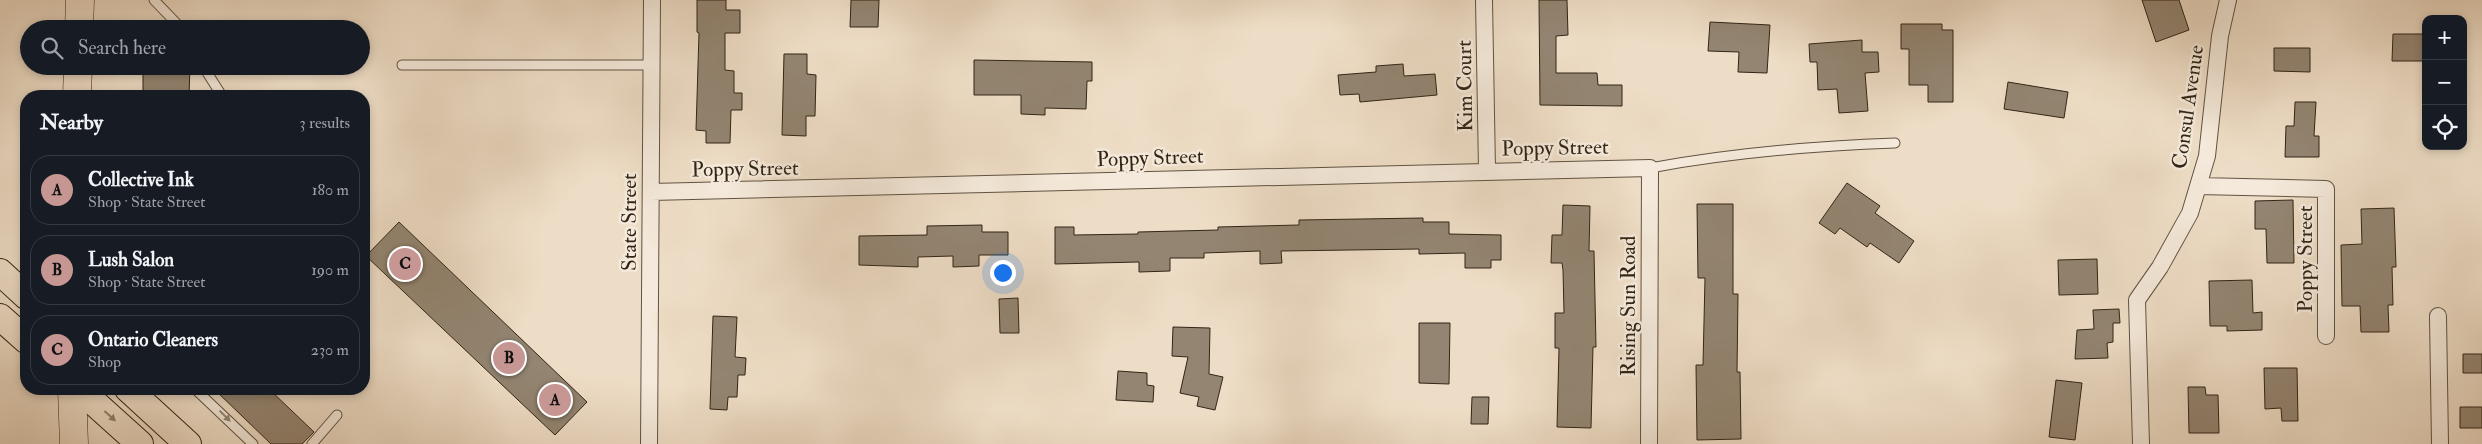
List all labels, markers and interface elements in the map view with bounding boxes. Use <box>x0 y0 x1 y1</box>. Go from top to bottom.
map controls <box>2422 15 2467 150</box>
button: + <box>2422 15 2467 60</box>
search box <box>20 20 370 75</box>
icon: search <box>38 34 66 62</box>
text: Search here <box>78 36 166 60</box>
street label: Kim Court <box>1451 40 1479 132</box>
street label: Consul Avenue <box>2166 43 2210 171</box>
button: − <box>2422 60 2467 105</box>
button: locate <box>2422 105 2467 150</box>
text: Nearby <box>40 109 103 136</box>
text: 3 results <box>299 113 350 133</box>
street label: Poppy Street <box>1501 134 1609 162</box>
street label: Poppy Street <box>1096 143 1204 173</box>
street label: Poppy Street <box>691 155 799 183</box>
text: Collective Ink <box>88 168 194 192</box>
street label: State Street <box>616 173 643 271</box>
text: A <box>52 180 62 200</box>
text: 180 m <box>312 180 349 200</box>
text: Shop · State Street <box>88 192 205 212</box>
street label: Poppy Street <box>2292 205 2319 313</box>
street label: Rising Sun Road <box>1615 235 1642 376</box>
pin: C <box>389 245 421 283</box>
text: Lush Salon <box>88 248 174 272</box>
text: B <box>52 260 62 280</box>
text: 190 m <box>311 260 349 280</box>
your location <box>990 260 1016 286</box>
text: Shop · State Street <box>88 272 205 292</box>
text: Ontario Cleaners <box>88 328 218 352</box>
pin: B <box>493 339 525 377</box>
text: C <box>51 340 63 360</box>
text: 230 m <box>311 340 349 360</box>
text: Shop <box>88 352 121 372</box>
pin: A <box>539 381 571 419</box>
one-way arrow <box>218 410 230 422</box>
one-way arrow <box>103 411 116 422</box>

